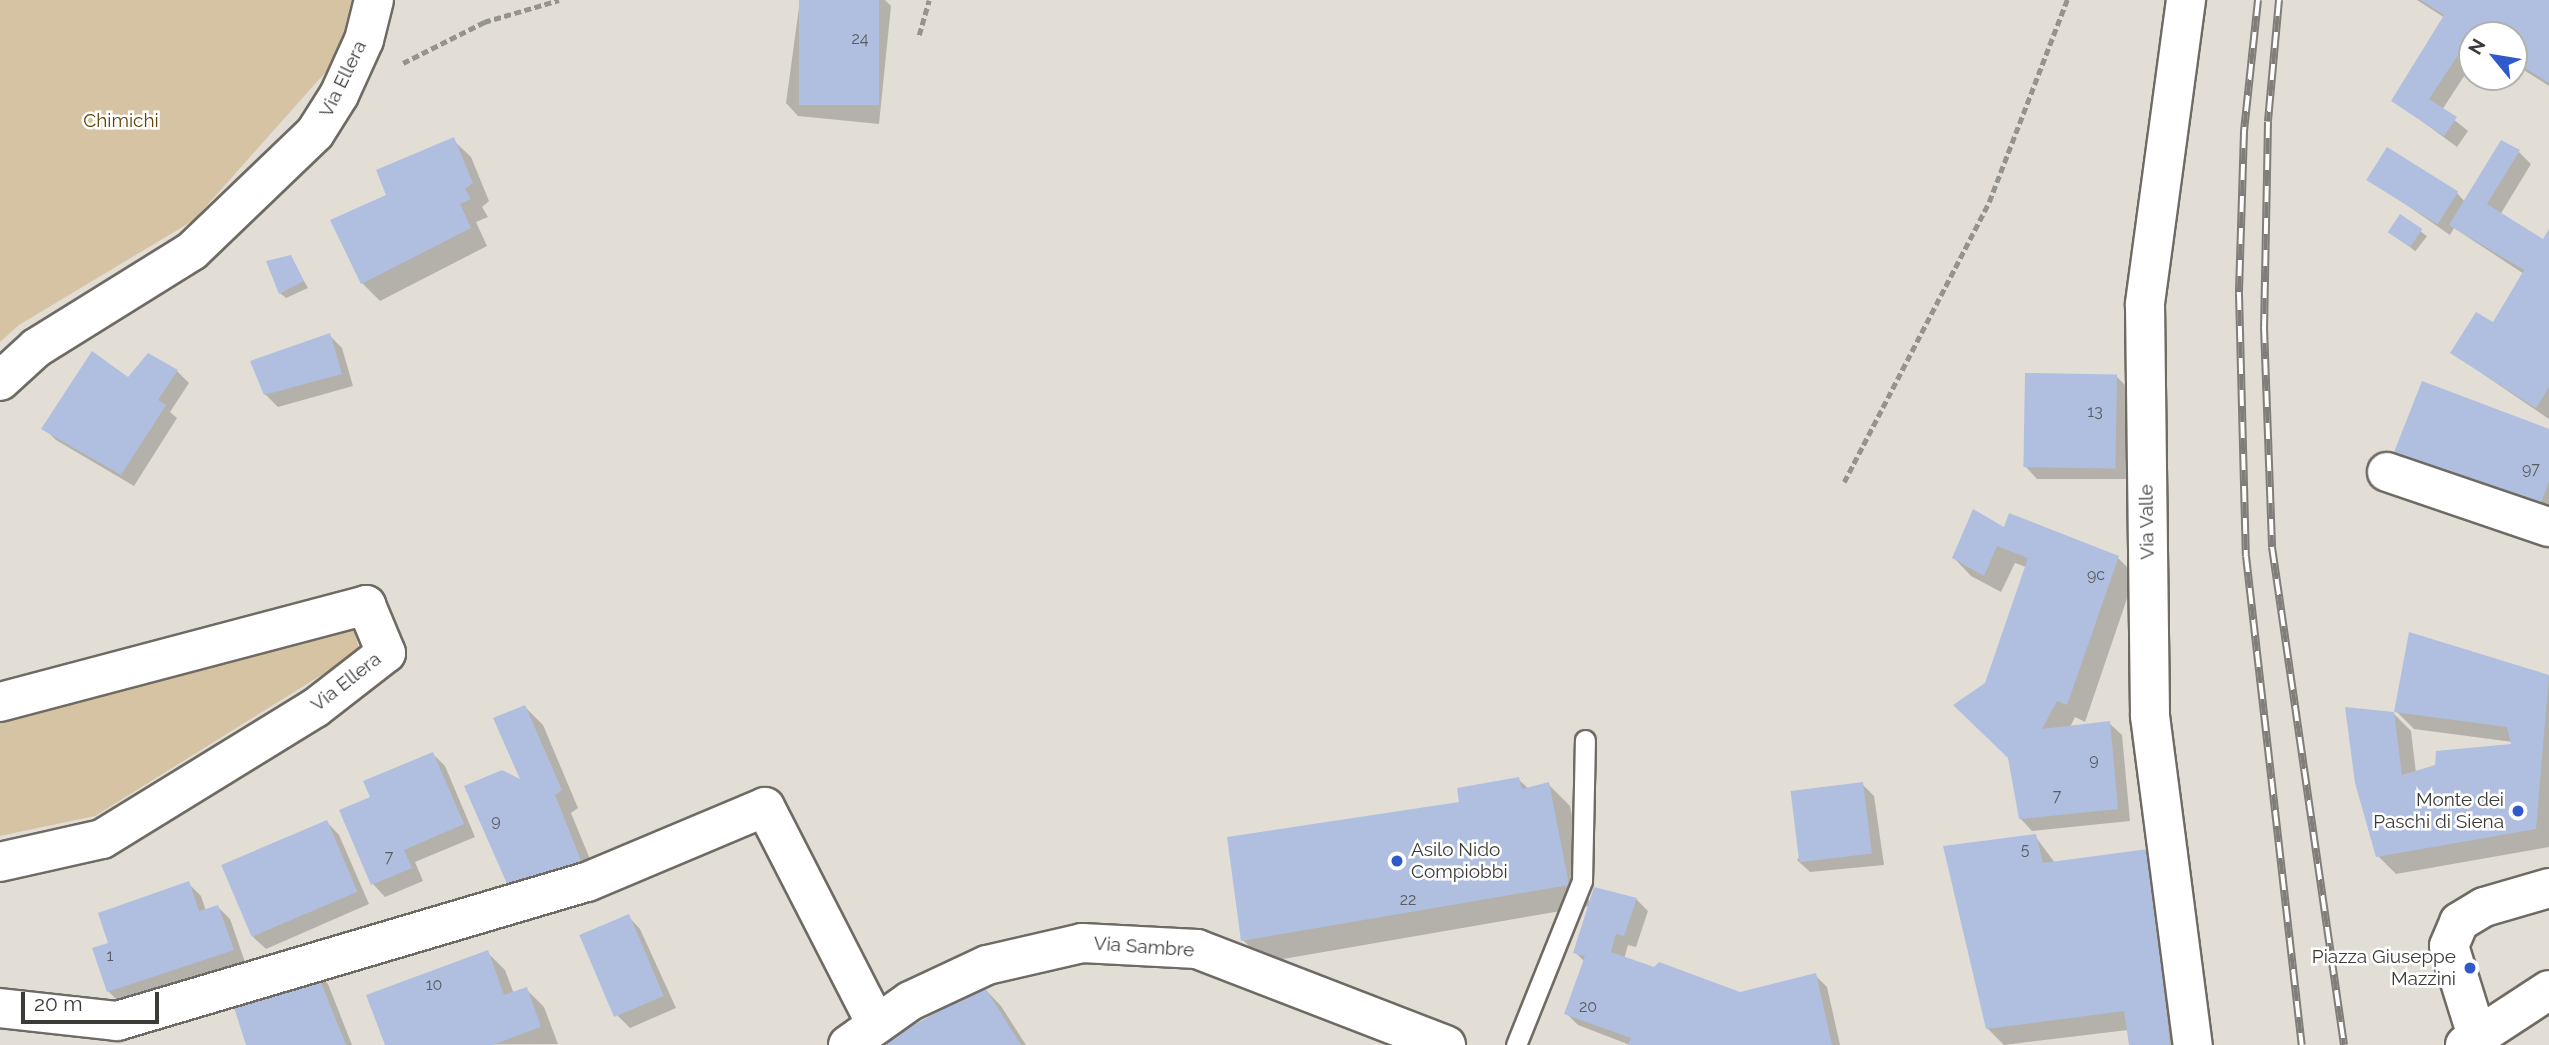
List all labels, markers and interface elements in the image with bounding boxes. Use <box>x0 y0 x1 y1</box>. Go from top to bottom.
north arrow <box>2458 21 2528 91</box>
house number: 24 <box>851 29 869 49</box>
text: N <box>2463 35 2490 58</box>
street label: Via Ellera <box>315 37 371 121</box>
park label: Chimichi <box>83 110 159 132</box>
house number: 13 <box>2087 402 2103 422</box>
house number: 97 <box>2522 459 2540 479</box>
street label: Via Valle <box>2135 484 2159 560</box>
house number: 9c <box>2087 565 2105 585</box>
street label: Via Ellera <box>307 648 385 716</box>
house number: 9 <box>2089 750 2099 770</box>
house number: 7 <box>2053 786 2061 806</box>
place label: Monte dei Paschi di Siena <box>2373 789 2504 833</box>
marker: Monte dei Paschi di Siena <box>2510 803 2526 819</box>
house number: 9 <box>491 811 501 831</box>
place label: Asilo Nido Compiobbi <box>1411 839 1508 883</box>
house number: 5 <box>2021 840 2029 860</box>
house number: 7 <box>385 847 393 867</box>
marker: Asilo Nido Compiobbi <box>1389 853 1405 869</box>
house number: 22 <box>1400 890 1416 910</box>
street label: Via Sambre <box>1093 932 1195 962</box>
house number: 1 <box>107 946 113 966</box>
place label: Piazza Giuseppe Mazzini <box>2312 946 2456 990</box>
marker: Piazza Giuseppe Mazzini <box>2462 960 2478 976</box>
house number: 10 <box>426 975 442 995</box>
scale bar <box>24 978 163 1022</box>
text: 20 m <box>34 991 82 1016</box>
house number: 20 <box>1579 997 1597 1017</box>

